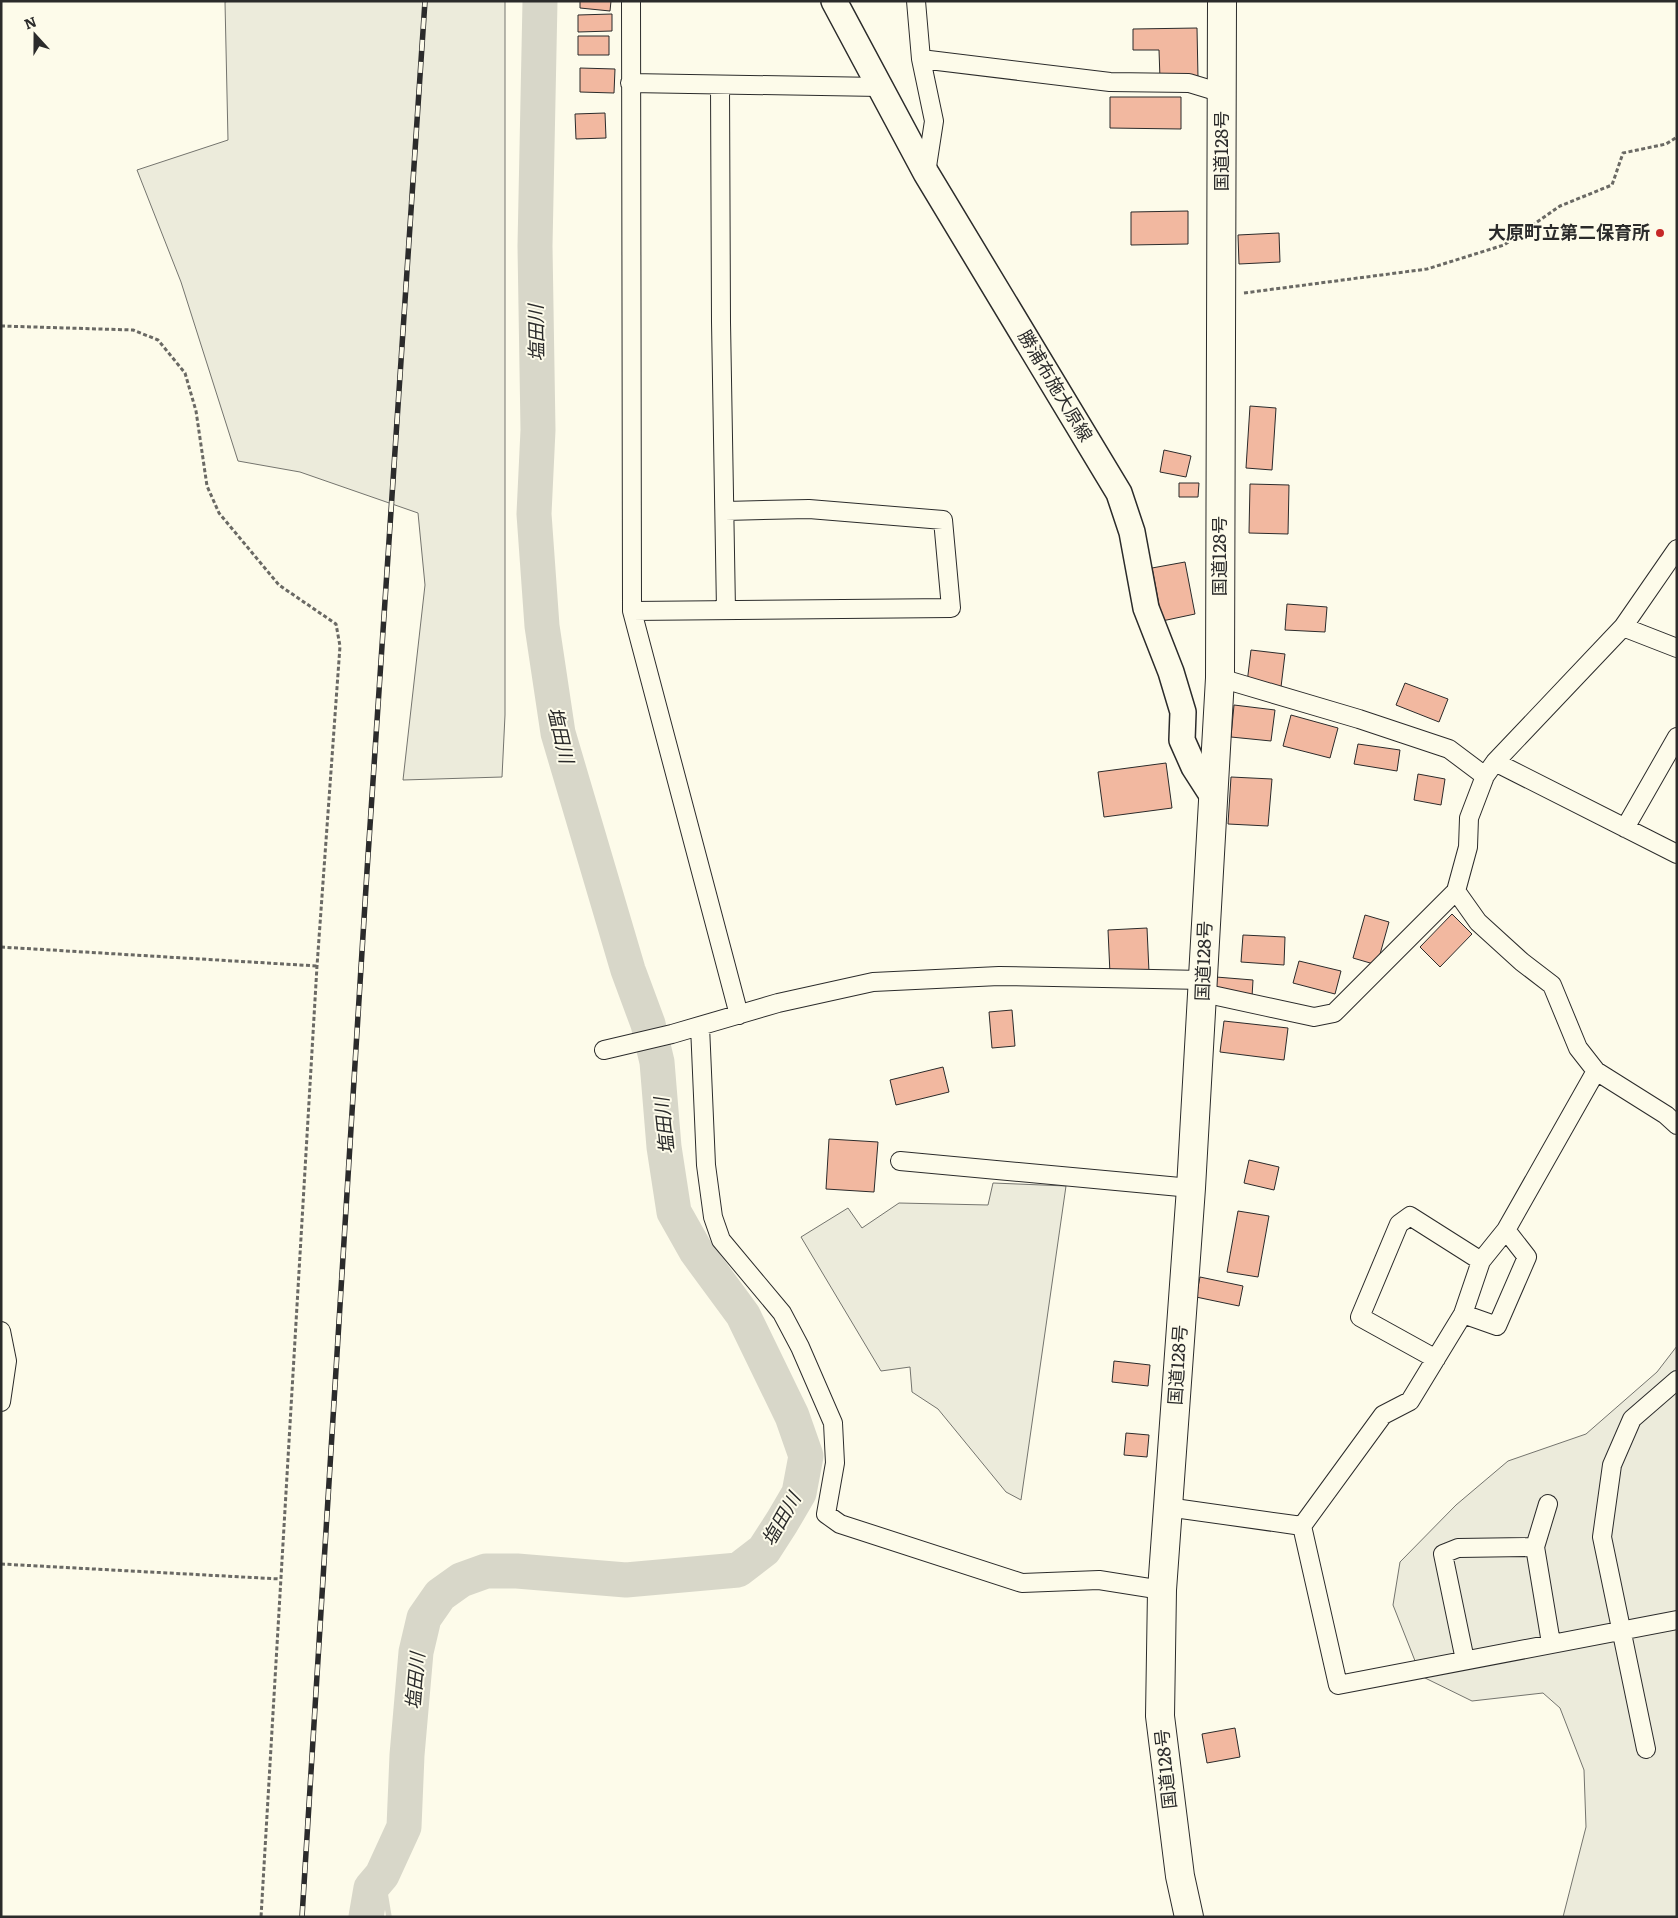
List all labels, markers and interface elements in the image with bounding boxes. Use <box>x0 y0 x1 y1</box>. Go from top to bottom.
north arrow <box>10 10 60 60</box>
text: N <box>21 10 39 33</box>
street label: 国道128号 <box>1207 111 1234 191</box>
place label: 大原町立第二保育所 <box>1488 218 1650 245</box>
marker: 大原町立第二保育所 <box>1654 227 1666 239</box>
water label: 塩田川 <box>520 302 549 362</box>
street label: 勝浦布施大原線 <box>1012 324 1100 446</box>
street label: 国道128号 <box>1205 516 1232 596</box>
water label: 塩田川 <box>542 704 582 768</box>
street label: 国道128号 <box>1188 920 1217 1002</box>
water label: 塩田川 <box>646 1094 680 1156</box>
street label: 国道128号 <box>1160 1324 1193 1406</box>
water label: 塩田川 <box>754 1485 808 1550</box>
water label: 塩田川 <box>398 1649 431 1711</box>
street label: 国道128号 <box>1147 1728 1182 1811</box>

